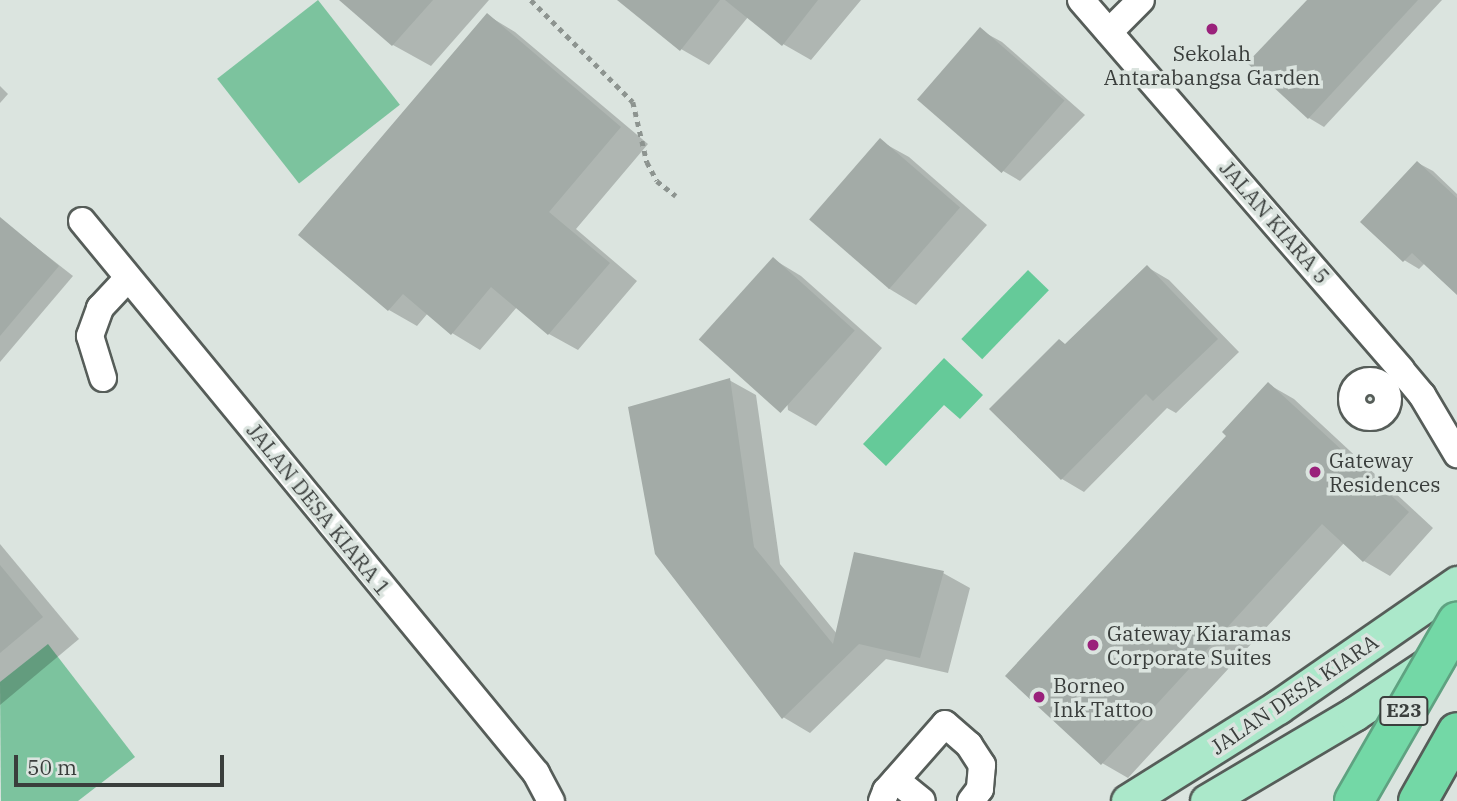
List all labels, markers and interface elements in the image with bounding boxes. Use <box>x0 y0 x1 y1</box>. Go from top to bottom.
marker: Sekolah Antarabangsa Garden <box>1204 21 1220 37</box>
place label: Sekolah Antarabangsa Garden <box>1104 40 1320 90</box>
street label: JALAN KIARA 5 <box>1215 155 1335 289</box>
street label: JALAN DESA KIARA 1 <box>242 418 396 600</box>
place label: Gateway Residences <box>1329 447 1440 497</box>
marker: Gateway Residences <box>1307 464 1323 480</box>
place label: Gateway Kiaramas Corporate Suites <box>1107 620 1291 670</box>
street label: JALAN DESA KIARA <box>1205 629 1383 759</box>
marker: Gateway Kiaramas Corporate Suites <box>1085 637 1101 653</box>
place label: Borneo Ink Tattoo <box>1053 672 1153 722</box>
marker: Borneo Ink Tattoo <box>1031 689 1047 705</box>
road number: E23 <box>1378 696 1430 726</box>
scale bar <box>18 742 228 786</box>
text: 50 m <box>27 753 77 781</box>

